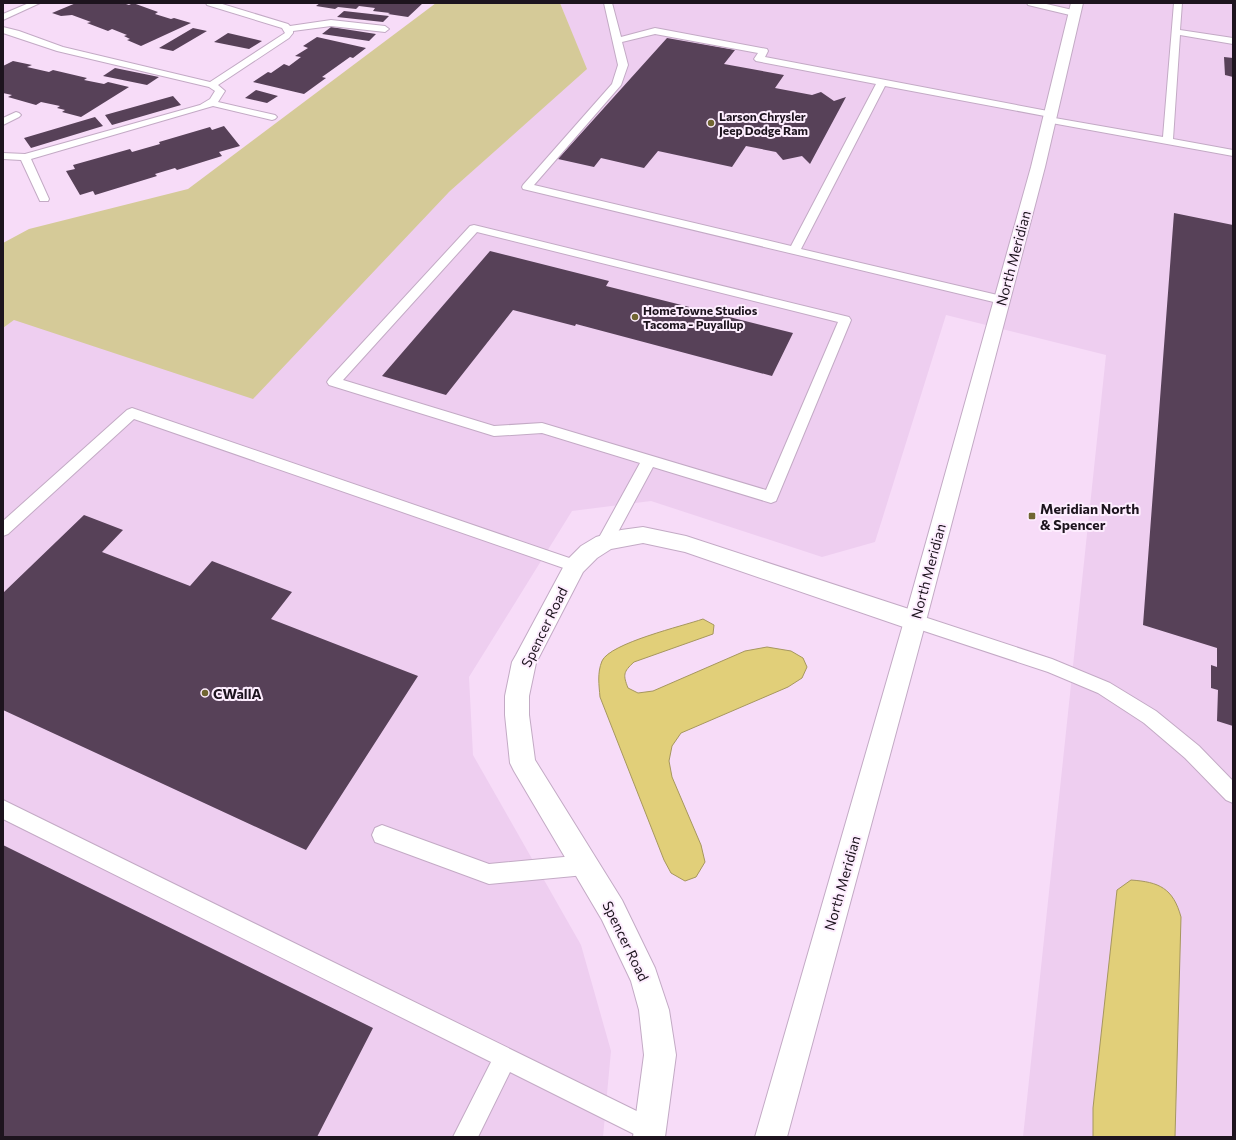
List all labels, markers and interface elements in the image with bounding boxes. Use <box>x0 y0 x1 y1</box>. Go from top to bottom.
place label: Larson Chrysler Jeep Dodge Ram <box>719 109 808 138</box>
marker: Larson Chrysler Jeep Dodge Ram <box>706 118 716 128</box>
street label: North Meridian <box>992 208 1034 308</box>
place label: HomeTowne Studios Tacoma - Puyallup <box>643 303 758 331</box>
marker: HomeTowne Studios Tacoma - Puyallup <box>630 312 640 322</box>
place label: Meridian North & Spencer <box>1040 500 1139 533</box>
marker: Meridian North & Spencer <box>1027 511 1037 521</box>
street label: North Meridian <box>907 521 949 621</box>
street label: Spencer Road <box>517 584 571 670</box>
place label: CWallA <box>213 685 262 702</box>
marker: CWallA <box>200 688 210 698</box>
street label: North Meridian <box>820 834 864 932</box>
street label: Spencer Road <box>599 898 653 984</box>

